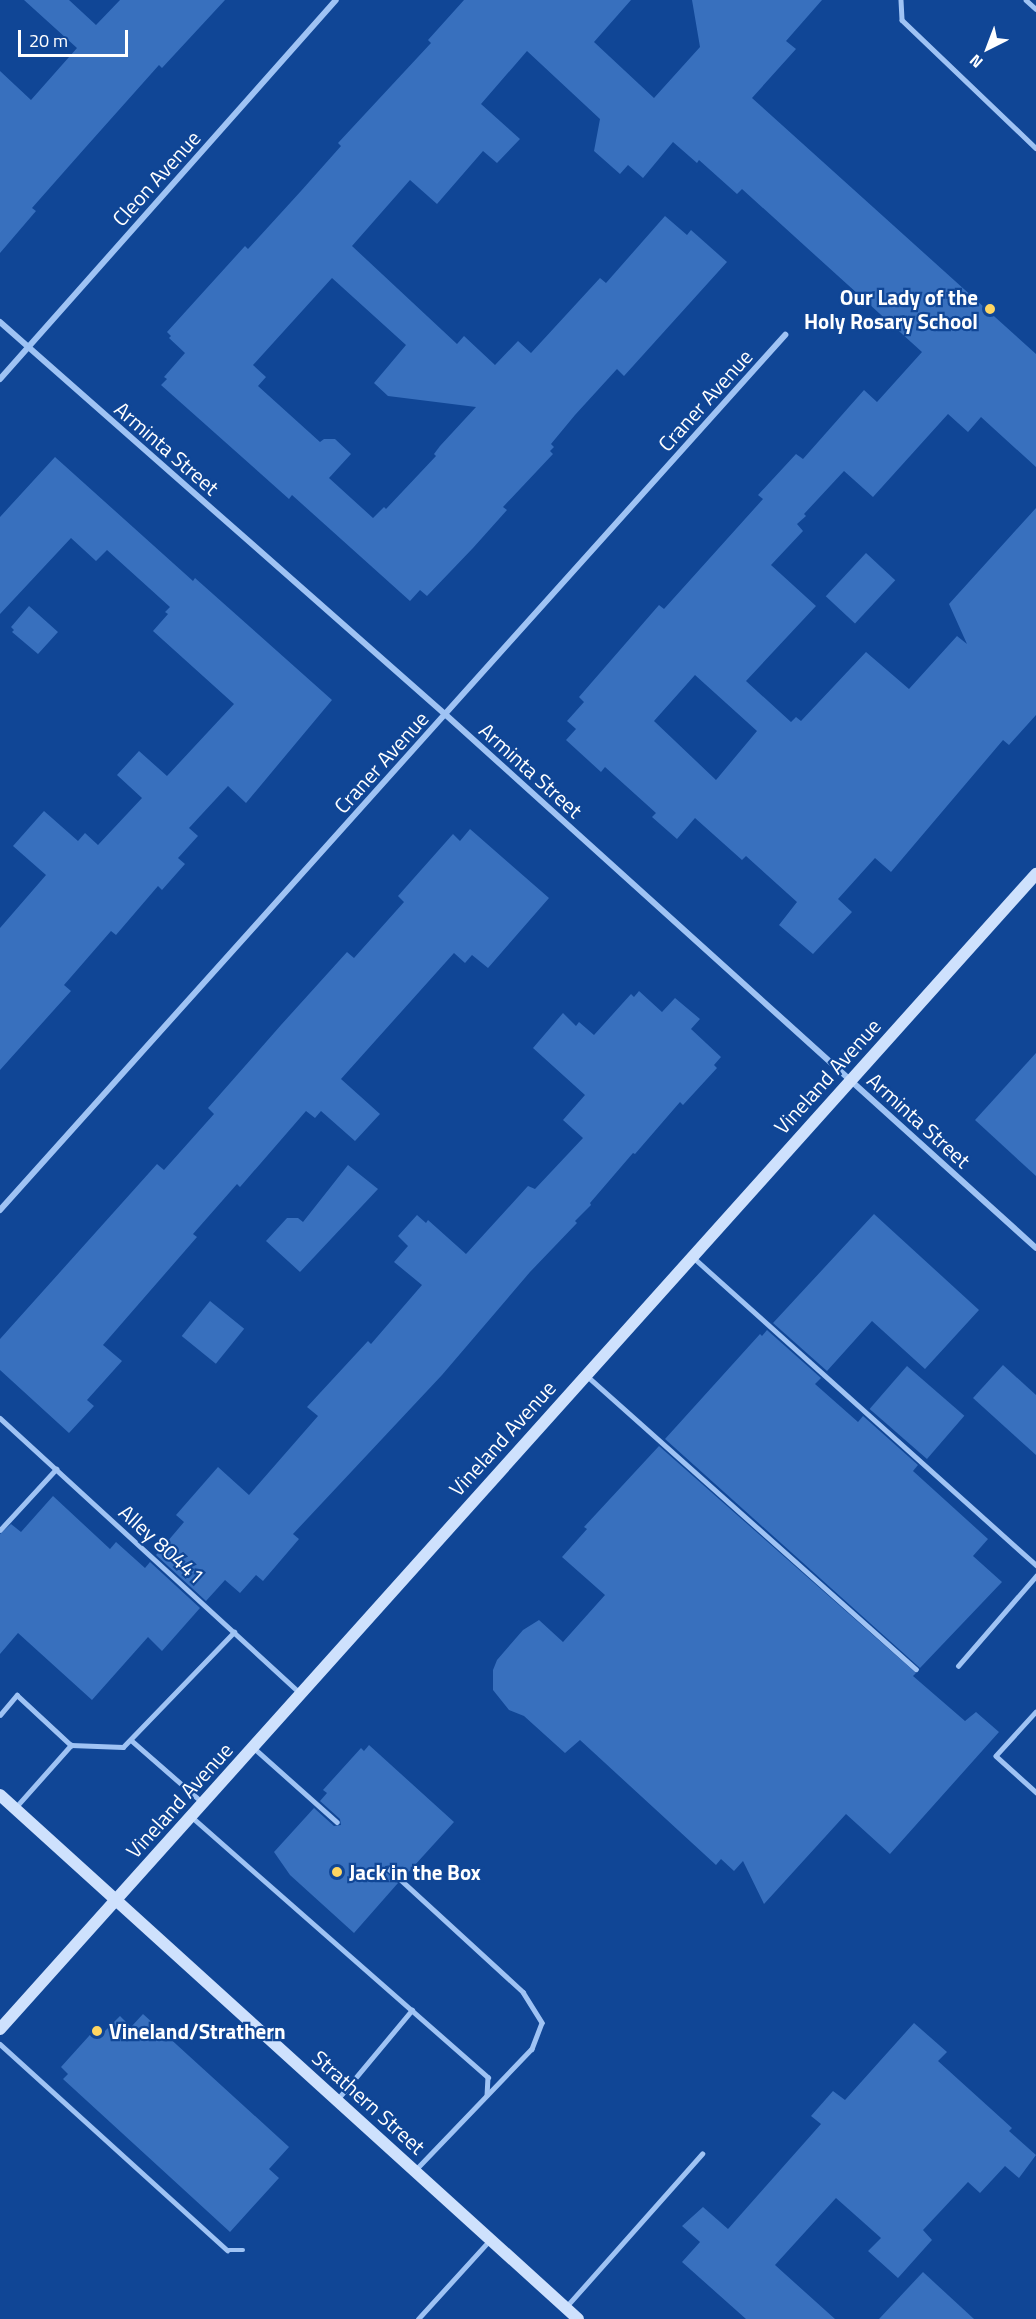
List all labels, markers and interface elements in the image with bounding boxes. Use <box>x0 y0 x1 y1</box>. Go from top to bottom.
scale bar <box>21 18 130 56</box>
north arrow <box>958 18 1018 78</box>
text: 20 m <box>29 27 68 54</box>
text: N <box>964 49 988 74</box>
street label: Cleon Avenue <box>107 125 205 231</box>
place label: Our Lady of the Holy Rosary School <box>804 284 978 334</box>
marker: Our Lady of the Holy Rosary School <box>983 302 997 316</box>
street label: Craner Avenue <box>653 344 757 456</box>
street label: Arminta Street <box>110 396 224 500</box>
street label: Craner Avenue <box>329 706 433 818</box>
street label: Arminta Street <box>474 717 588 823</box>
street label: Vineland Avenue <box>769 1013 885 1139</box>
street label: Arminta Street <box>862 1067 976 1173</box>
street label: Vineland Avenue <box>444 1375 560 1501</box>
street label: Alley 80441 <box>114 1499 210 1589</box>
street label: Vineland Avenue <box>121 1737 237 1863</box>
place label: Jack in the Box <box>349 1859 481 1885</box>
marker: Jack in the Box <box>330 1865 344 1879</box>
place label: Vineland/Strathern <box>109 2018 286 2044</box>
marker: Vineland/Strathern <box>90 2024 104 2038</box>
street label: Strathern Street <box>307 2045 431 2159</box>

